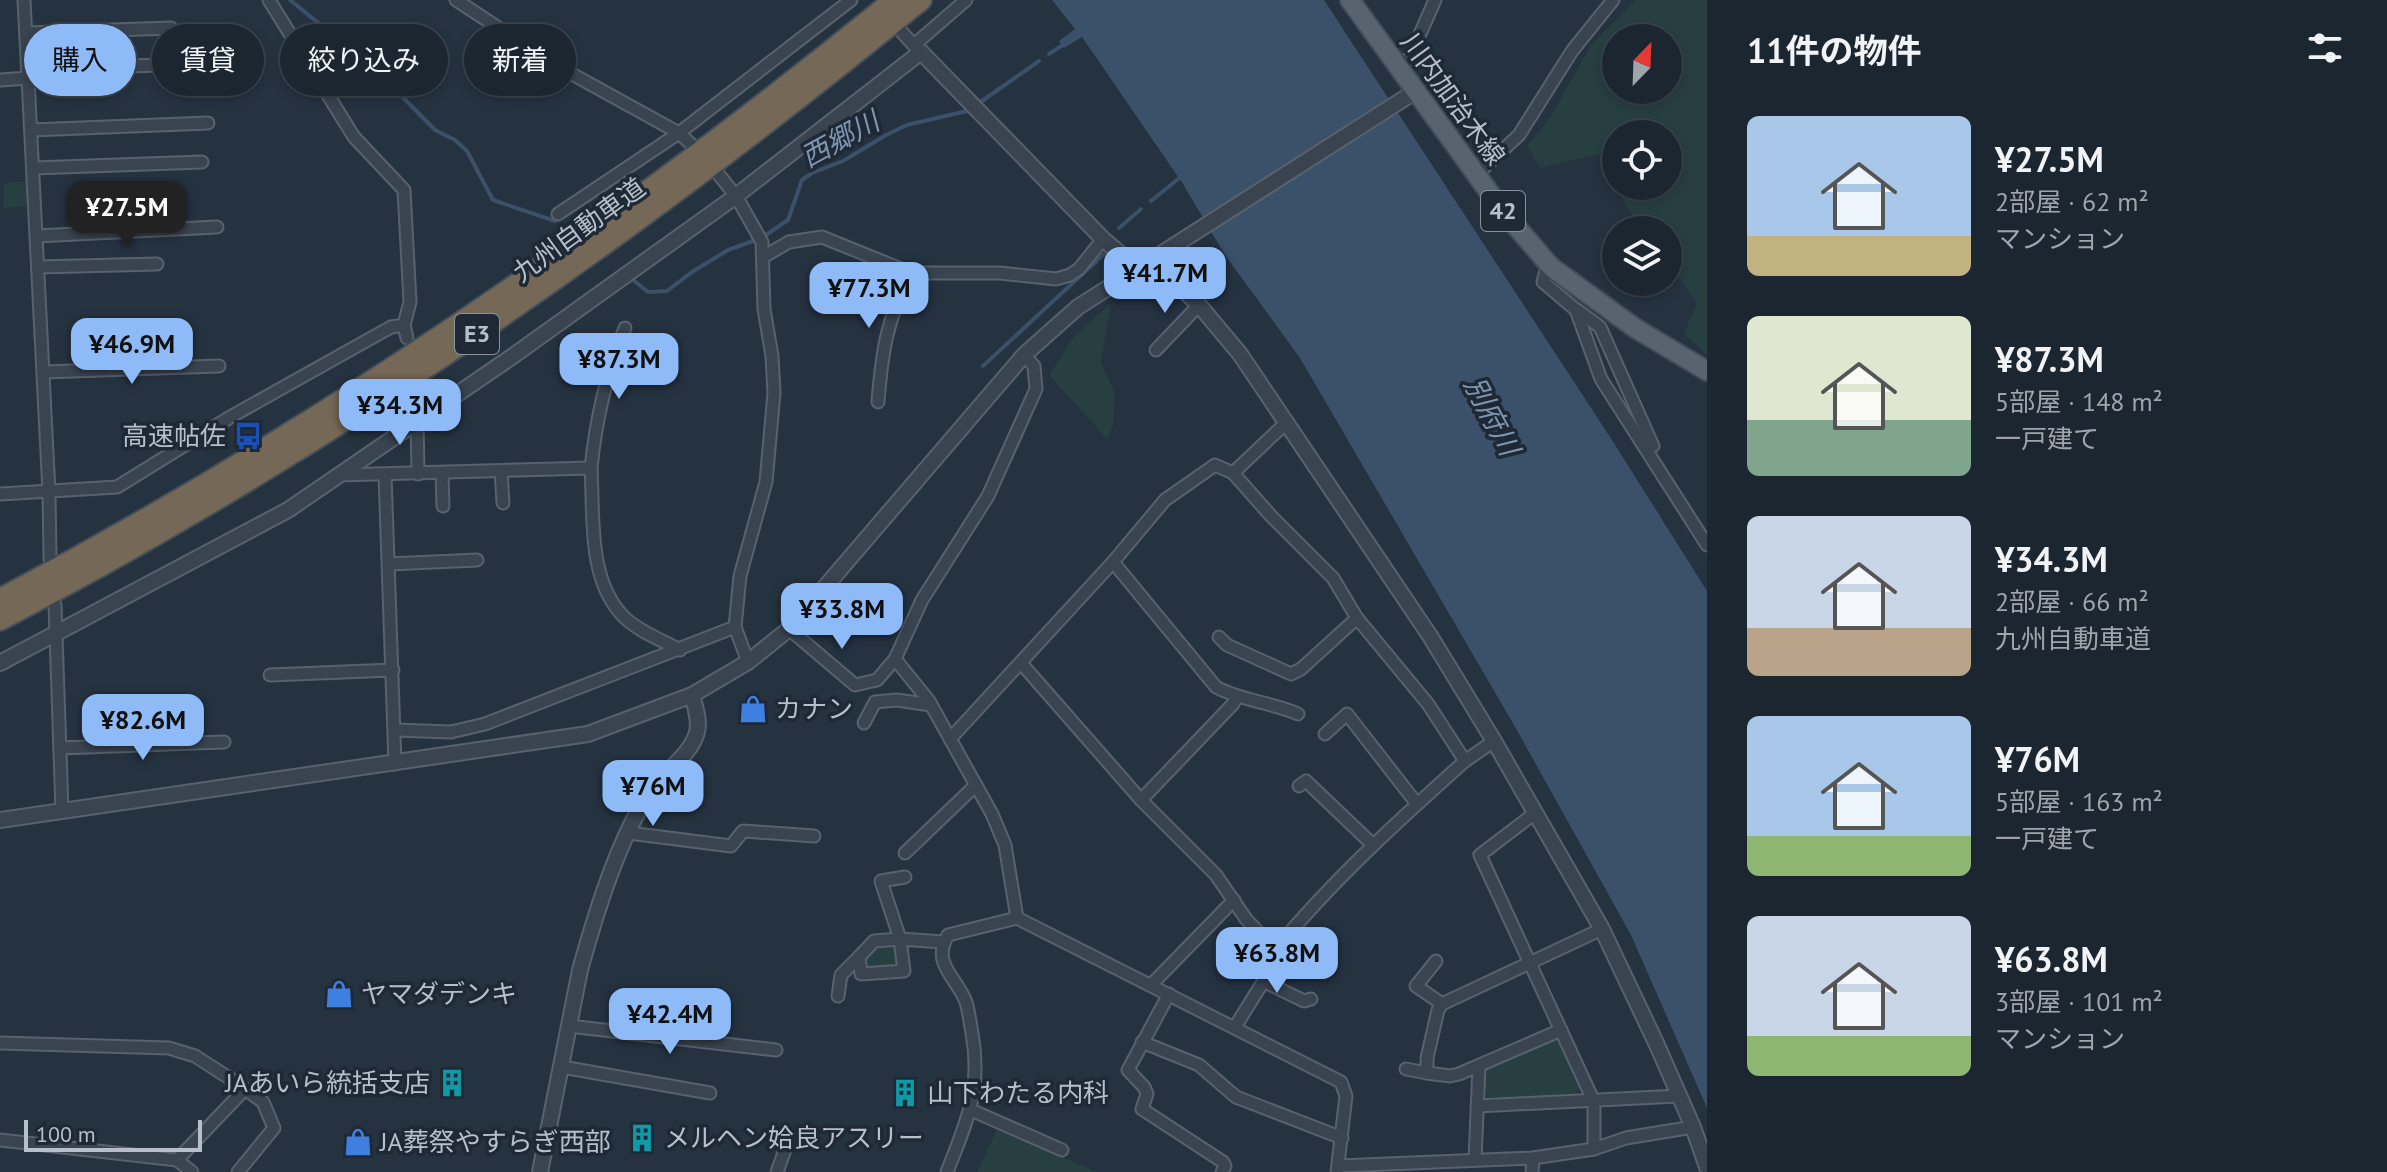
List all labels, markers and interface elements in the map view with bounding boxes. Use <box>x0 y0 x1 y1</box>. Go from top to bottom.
chip: 購入 <box>24 24 136 96</box>
chip: 賃貸 <box>152 24 264 96</box>
chip: 絞り込み <box>280 24 448 96</box>
chip: 新着 <box>464 24 576 96</box>
north arrow <box>1602 24 1682 104</box>
map controls <box>1602 24 1682 296</box>
street label: 川内加治木線 <box>1394 26 1513 172</box>
icon: filters <box>2303 26 2347 70</box>
text: 11件の物件 <box>1747 28 1922 72</box>
water label: 西郷川 <box>794 101 888 175</box>
button: locate <box>1602 120 1682 200</box>
text: ¥27.5M <box>1995 137 2104 181</box>
icon: home <box>1811 148 1907 244</box>
street label: 九州自動車道 <box>506 170 652 289</box>
pin: ¥27.5M <box>62 181 192 249</box>
text: 2部屋 · 62 m² <box>1995 185 2149 218</box>
text: ¥27.5M <box>85 190 169 223</box>
road number: 42 <box>1481 191 1525 231</box>
button: layers <box>1602 216 1682 296</box>
text: マンション <box>1995 222 2125 255</box>
pin: ¥41.7M <box>1100 247 1230 315</box>
text: ¥41.7M <box>1122 256 1208 289</box>
pin: ¥77.3M <box>804 262 934 330</box>
text: ¥77.3M <box>827 271 911 304</box>
road number: E3 <box>455 314 499 354</box>
pin: ¥46.9M <box>67 318 197 386</box>
text: ¥46.9M <box>89 327 175 360</box>
pin: ¥87.3M <box>554 333 684 401</box>
text: ¥87.3M <box>1995 337 2104 381</box>
text: ¥87.3M <box>577 342 661 375</box>
icon: home <box>1811 348 1907 444</box>
water label: 別府川 <box>1456 370 1530 464</box>
pin: ¥34.3M <box>335 379 465 447</box>
text: 5部屋 · 148 m² <box>1995 385 2163 418</box>
text: ¥34.3M <box>357 388 443 421</box>
place label: 高速帖佐 <box>122 419 226 452</box>
bus stop icon: 高速帖佐 <box>233 421 263 451</box>
text: 一戸建て <box>1995 422 2099 455</box>
text: ¥34.3M <box>1995 537 2108 581</box>
icon: home <box>1811 548 1907 644</box>
pin: ¥33.8M <box>777 583 907 651</box>
text: 2部屋 · 66 m² <box>1995 585 2149 618</box>
text: ¥33.8M <box>799 592 885 625</box>
text: 九州自動車道 <box>1995 622 2151 655</box>
place label: カナン <box>775 692 853 725</box>
pin: ¥82.6M <box>78 694 208 762</box>
shop icon: カナン <box>738 694 768 724</box>
text: ¥82.6M <box>100 703 186 736</box>
text: ¥76M <box>1995 737 2080 781</box>
icon: home <box>1811 748 1907 844</box>
pin: ¥76M <box>606 760 700 828</box>
text: ¥76M <box>620 769 686 802</box>
text: 5部屋 · 163 m² <box>1995 785 2163 818</box>
text: 一戸建て <box>1995 822 2099 855</box>
pin: ¥63.8M <box>1212 927 1342 995</box>
text: ¥63.8M <box>1234 936 1320 969</box>
text: ¥63.8M <box>1995 937 2108 981</box>
icon: home <box>1811 948 1907 1044</box>
place label: ヤマダデンキ <box>361 977 517 1010</box>
shop icon: ヤマダデンキ <box>324 979 354 1009</box>
text: 3部屋 · 101 m² <box>1995 985 2163 1018</box>
pin: ¥42.4M <box>605 988 735 1056</box>
text: ¥42.4M <box>627 997 713 1030</box>
text: マンション <box>1995 1022 2125 1055</box>
place label: JAあいら統括支店 <box>224 1066 430 1099</box>
building icon: JAあいら統括支店 <box>437 1068 467 1098</box>
place label: 山下わたる内科 <box>927 1076 1109 1109</box>
building icon: 山下わたる内科 <box>890 1078 920 1108</box>
scale bar <box>24 1116 202 1152</box>
text: 100 m <box>36 1120 96 1148</box>
place label: メルヘン姶良アスリー <box>664 1121 924 1154</box>
building icon: メルヘン姶良アスリー <box>627 1123 657 1153</box>
place label: JA葬祭やすらぎ西部 <box>379 1125 611 1158</box>
shop icon: JA葬祭やすらぎ西部 <box>343 1127 373 1157</box>

